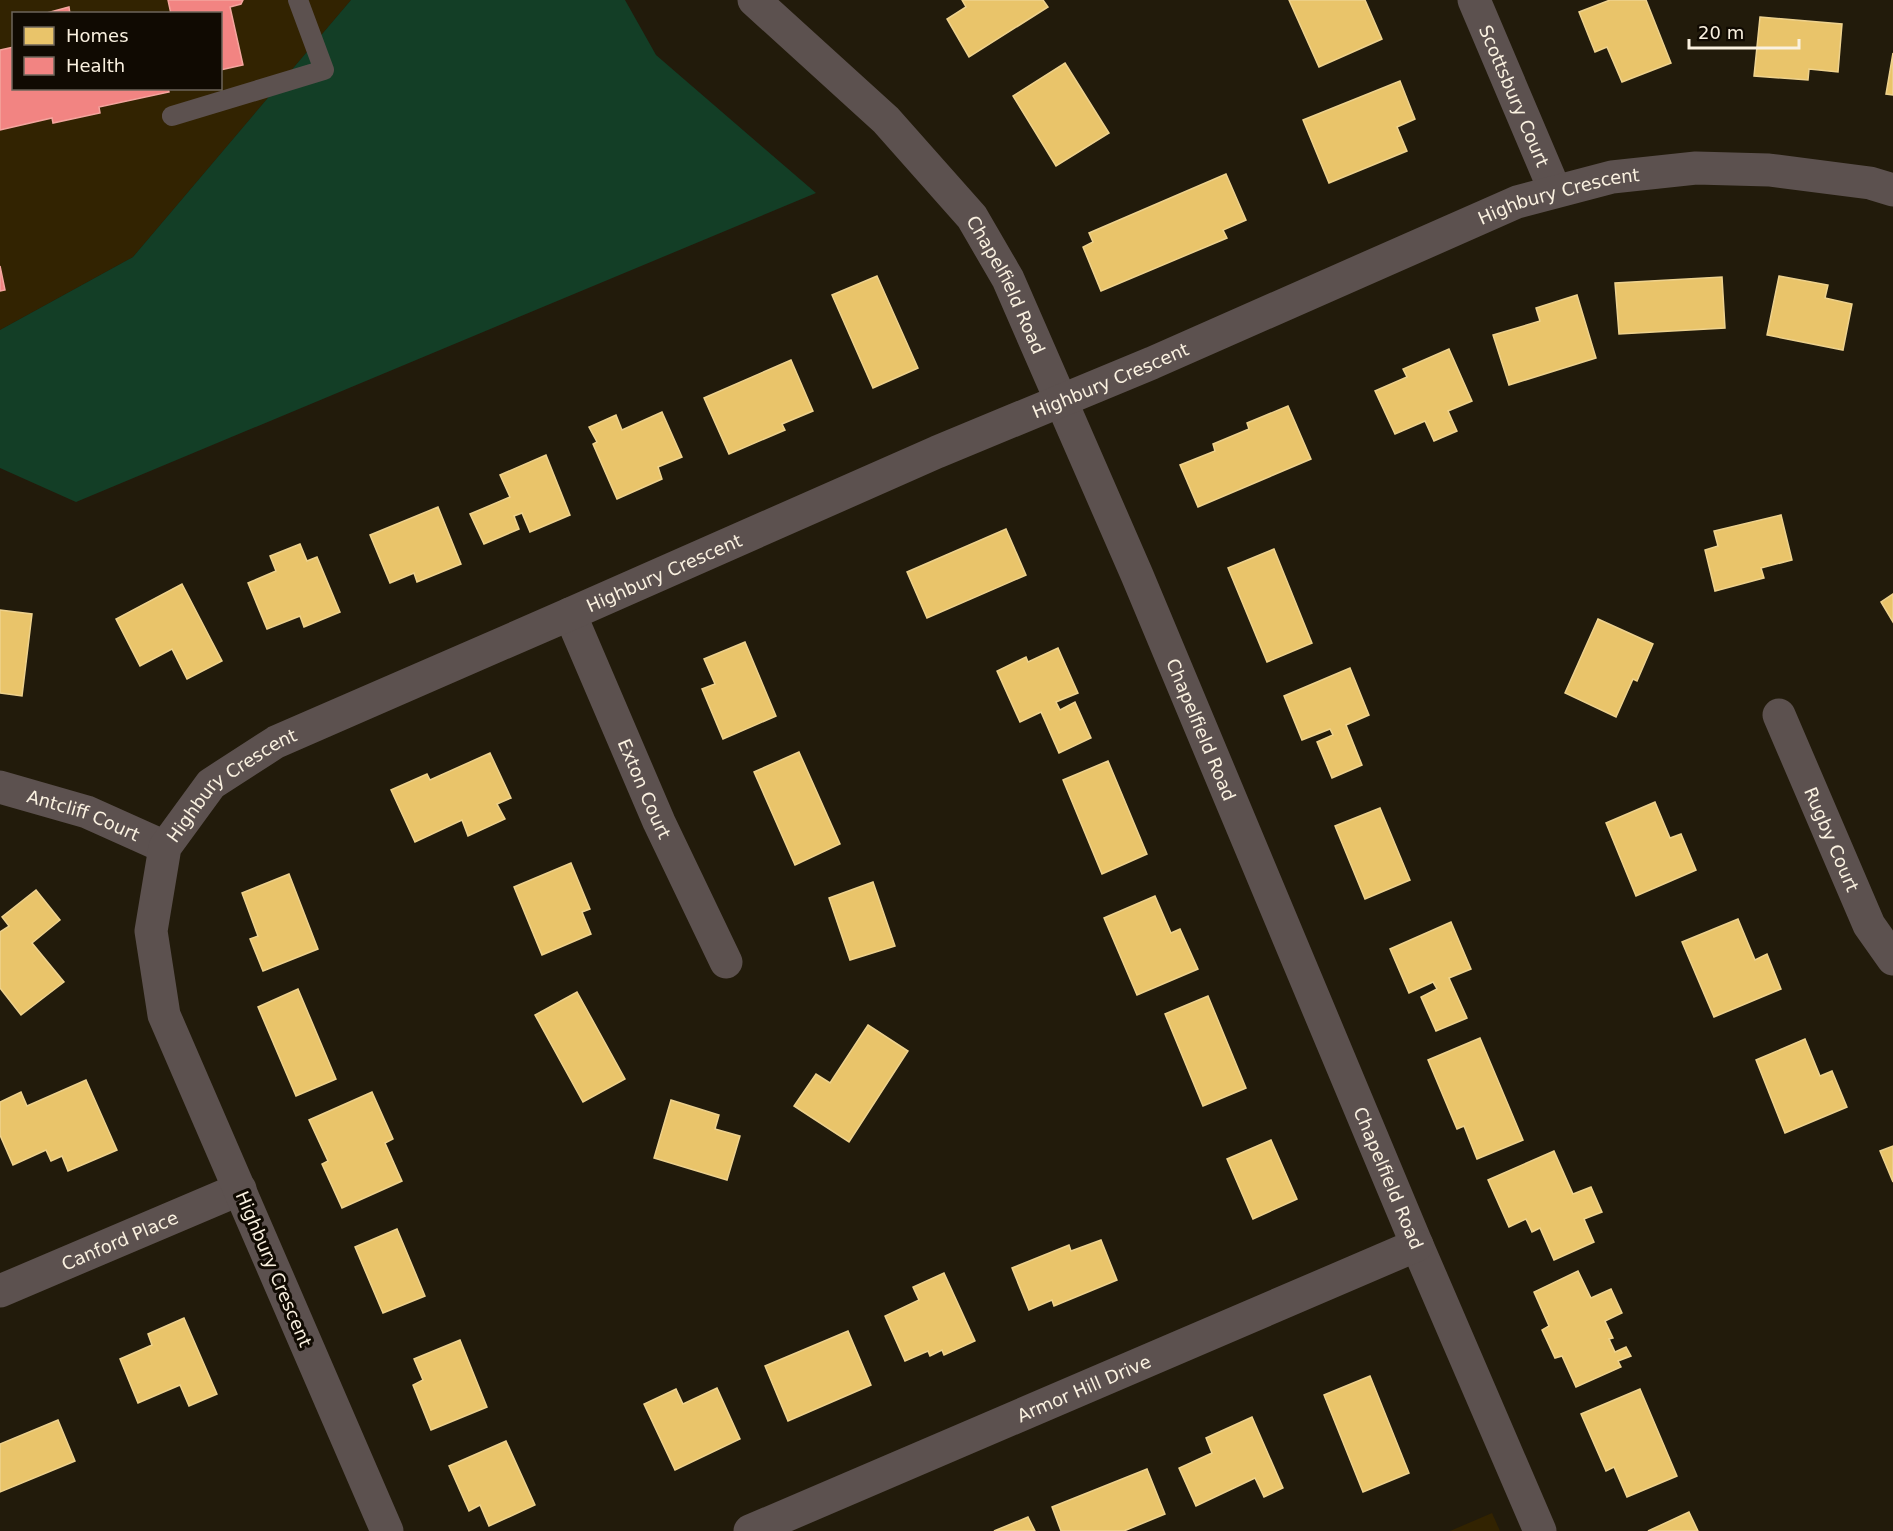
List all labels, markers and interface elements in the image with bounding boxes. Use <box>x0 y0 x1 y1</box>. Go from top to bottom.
legend <box>12 12 222 90</box>
scale bar <box>1689 12 1798 50</box>
street label: Scottsbury Court <box>1475 22 1554 170</box>
text: 20 m <box>1698 22 1744 43</box>
text: Homes <box>66 25 129 46</box>
text: Health <box>66 55 125 76</box>
street label: Highbury Crescent <box>1474 164 1640 229</box>
street label: Chapelfield Road <box>963 212 1050 357</box>
street label: Highbury Crescent <box>1029 338 1192 422</box>
street label: Highbury Crescent <box>583 529 745 616</box>
street label: Chapelfield Road <box>1162 655 1241 804</box>
street label: Highbury Crescent <box>162 724 300 846</box>
street label: Exton Court <box>614 735 676 842</box>
street label: Rugby Court <box>1800 784 1864 895</box>
street label: Antcliff Court <box>25 785 143 845</box>
street label: Chapelfield Road <box>1350 1104 1428 1252</box>
street label: Highbury Crescent <box>232 1188 316 1350</box>
street label: Canford Place <box>58 1206 181 1274</box>
street label: Armor Hill Drive <box>1014 1350 1154 1426</box>

